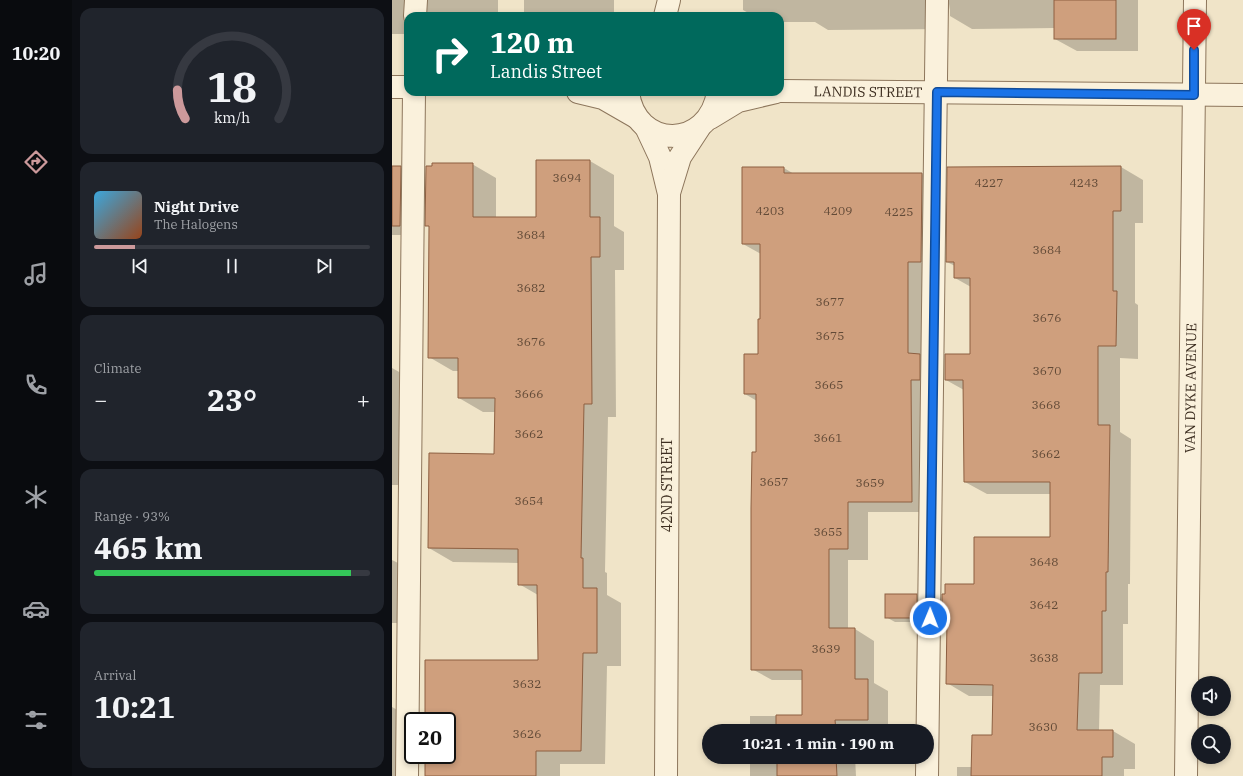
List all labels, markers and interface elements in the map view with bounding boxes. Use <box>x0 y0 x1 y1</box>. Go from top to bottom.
pin <box>1177 9 1211 50</box>
icon: arrive <box>1183 15 1205 37</box>
text: 120 m <box>490 24 574 61</box>
icon: right <box>424 28 476 80</box>
text: 10:20 <box>12 42 60 65</box>
text: 18 <box>207 59 257 113</box>
text: Landis Street <box>490 60 602 83</box>
street label: LANDIS STREET <box>813 82 923 101</box>
text: km/h <box>214 107 250 126</box>
icon: directions <box>22 148 50 176</box>
house number: 3694 <box>553 170 581 185</box>
house number: 4227 <box>975 175 1003 190</box>
house number: 4243 <box>1070 175 1098 190</box>
text: Night Drive <box>154 197 239 216</box>
house number: 4203 <box>756 203 784 218</box>
house number: 4209 <box>824 203 852 218</box>
house number: 4225 <box>885 204 913 219</box>
text: The Halogens <box>154 216 238 233</box>
house number: 3684 <box>517 227 545 242</box>
house number: 3684 <box>1033 242 1061 257</box>
icon: previous <box>129 255 151 277</box>
icon: pause <box>221 255 243 277</box>
icon: next <box>313 255 335 277</box>
icon: music <box>22 260 50 288</box>
house number: 3682 <box>517 280 545 295</box>
house number: 3677 <box>816 294 844 309</box>
house number: 3676 <box>1033 310 1061 325</box>
street label: VAN DYKE AVENUE <box>1181 323 1200 453</box>
house number: 3675 <box>816 328 844 343</box>
house number: 3676 <box>517 334 545 349</box>
text: Climate <box>94 360 141 377</box>
house number: 3670 <box>1033 363 1061 378</box>
icon: phone <box>22 371 50 399</box>
house number: 3665 <box>815 377 843 392</box>
text: 23° <box>207 380 257 419</box>
text: − <box>94 385 107 414</box>
text: + <box>357 385 370 414</box>
house number: 3666 <box>515 386 543 401</box>
house number: 3668 <box>1032 397 1060 412</box>
house number: 3662 <box>515 426 543 441</box>
house number: 3661 <box>814 430 842 445</box>
street label: 42ND STREET <box>658 438 676 532</box>
house number: 3662 <box>1032 446 1060 461</box>
house number: 3657 <box>760 474 788 489</box>
house number: 3659 <box>856 475 884 490</box>
icon: climate <box>22 483 50 511</box>
house number: 3654 <box>515 493 543 508</box>
text: Range · 93% <box>94 508 170 525</box>
house number: 3655 <box>814 524 842 539</box>
text: 465 km <box>94 528 203 567</box>
house number: 3648 <box>1030 554 1058 569</box>
icon: car <box>22 595 50 623</box>
position arrow <box>909 597 951 639</box>
house number: 3642 <box>1030 597 1058 612</box>
house number: 3639 <box>812 641 840 656</box>
house number: 3638 <box>1030 650 1058 665</box>
text: Arrival <box>94 667 136 684</box>
house number: 3632 <box>513 676 541 691</box>
map controls <box>1191 676 1231 764</box>
button: sound <box>1191 676 1231 716</box>
text: 10:21 <box>94 687 175 726</box>
icon: filters <box>22 706 50 734</box>
speed limit sign: 20 <box>404 712 456 764</box>
house number: 3630 <box>1029 719 1057 734</box>
button: search <box>1191 724 1231 764</box>
house number: 3626 <box>513 726 541 741</box>
text: 10:21 · 1 min · 190 m <box>742 734 894 753</box>

